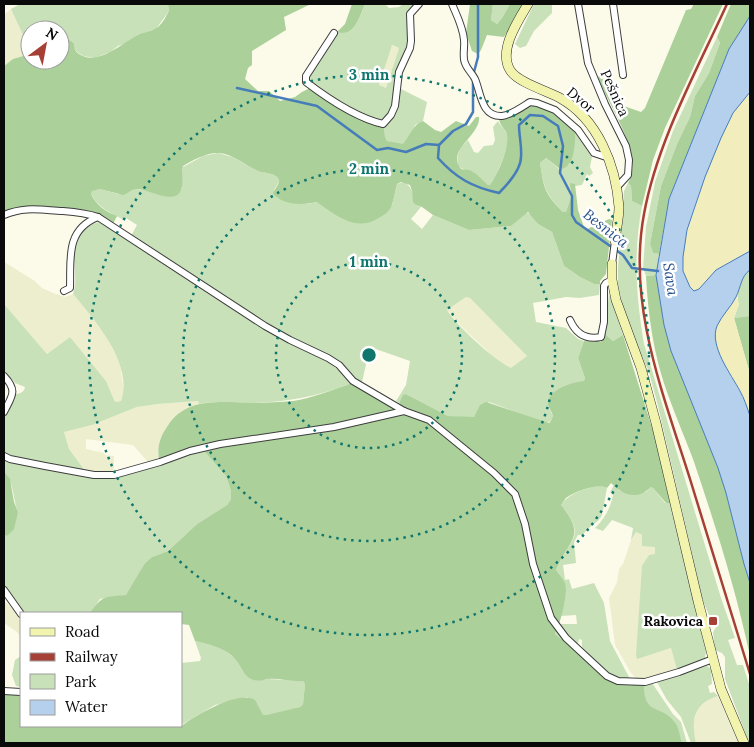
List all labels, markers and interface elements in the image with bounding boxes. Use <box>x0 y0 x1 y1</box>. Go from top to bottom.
north arrow <box>20 20 70 70</box>
text: N <box>43 23 61 45</box>
text: 3 min <box>349 65 390 84</box>
street label: Pešnica <box>597 67 633 119</box>
street label: Dvor <box>563 83 599 117</box>
text: 2 min <box>349 159 390 178</box>
water label: Besnica <box>580 204 633 252</box>
text: 1 min <box>350 252 389 271</box>
water label: Sava <box>659 261 683 297</box>
centre of rings <box>360 346 378 364</box>
legend <box>20 612 182 727</box>
place label: Rakovica <box>644 612 704 630</box>
marker: Rakovica <box>707 615 719 627</box>
text: Road <box>65 622 100 641</box>
text: Railway <box>65 647 118 666</box>
text: Park <box>65 672 96 691</box>
text: Water <box>65 697 108 716</box>

